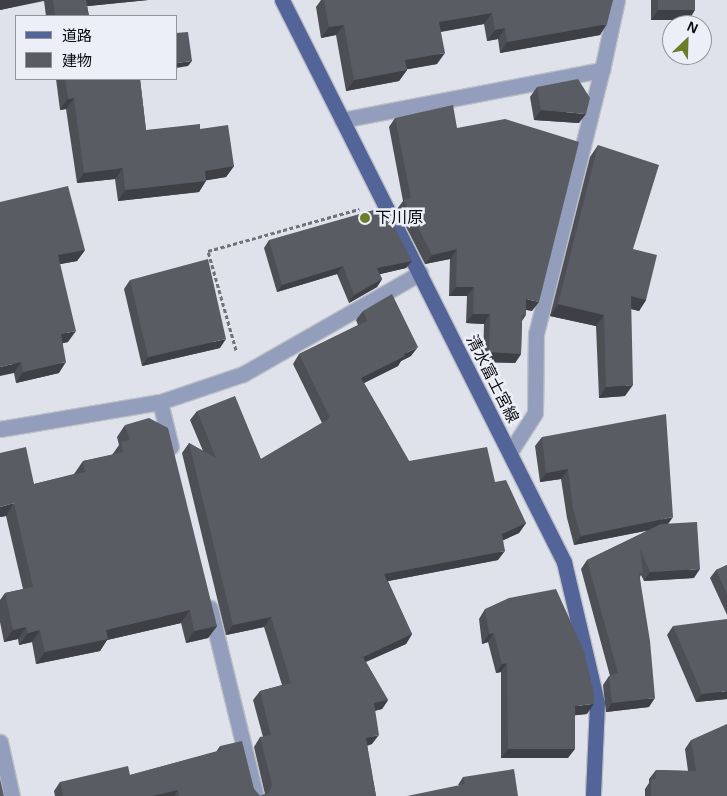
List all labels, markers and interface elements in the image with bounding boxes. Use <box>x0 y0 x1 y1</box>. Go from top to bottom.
legend <box>15 15 178 80</box>
north arrow <box>662 15 712 65</box>
text: N <box>685 18 701 37</box>
text: 道路 <box>62 27 92 44</box>
text: 建物 <box>62 52 92 69</box>
place label: 下川原 <box>375 208 423 228</box>
marker: 下川原 <box>359 212 371 224</box>
street label: 清水富士宮線 <box>462 332 522 426</box>

